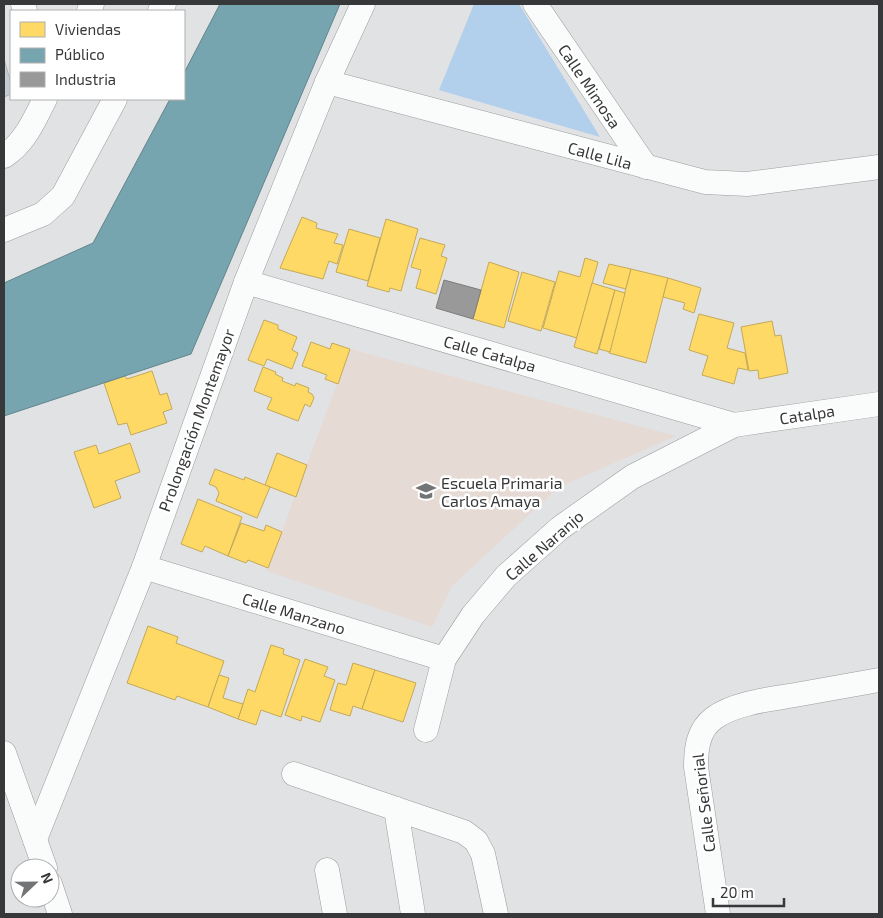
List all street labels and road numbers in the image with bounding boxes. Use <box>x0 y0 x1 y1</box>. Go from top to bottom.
street label: Calle Mimosa <box>555 40 625 132</box>
street label: Calle Lila <box>566 137 634 173</box>
street label: Prolongación Montemayor <box>154 326 238 514</box>
street label: Calle Catalpa <box>442 331 538 375</box>
street label: Catalpa <box>778 400 836 428</box>
street label: Calle Naranjo <box>501 506 588 585</box>
street label: Calle Manzano <box>240 588 348 638</box>
street label: Calle Señorial <box>687 752 718 854</box>

